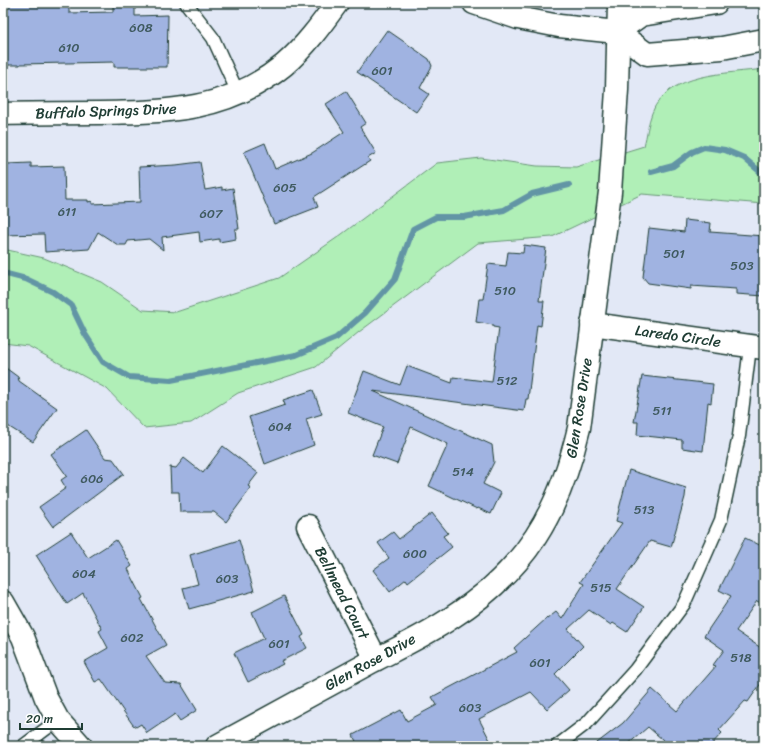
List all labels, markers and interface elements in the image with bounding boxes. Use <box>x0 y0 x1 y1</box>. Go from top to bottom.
house number: 608 <box>129 16 153 39</box>
house number: 610 <box>58 36 80 59</box>
house number: 601 <box>371 59 393 82</box>
street label: Buffalo Springs Drive <box>35 96 177 126</box>
house number: 605 <box>273 176 297 199</box>
house number: 611 <box>58 200 77 223</box>
house number: 607 <box>199 202 224 225</box>
house number: 501 <box>663 242 685 265</box>
house number: 503 <box>730 254 754 277</box>
house number: 510 <box>494 279 516 302</box>
street label: Laredo Circle <box>633 317 723 355</box>
street label: Glen Rose Drive <box>558 356 600 460</box>
house number: 512 <box>496 369 518 392</box>
house number: 511 <box>652 399 672 422</box>
house number: 604 <box>268 415 292 438</box>
house number: 514 <box>452 460 474 483</box>
house number: 606 <box>81 467 103 490</box>
house number: 513 <box>634 498 654 521</box>
street label: Bellmead Court <box>307 542 377 645</box>
house number: 600 <box>403 542 427 565</box>
house number: 604 <box>72 562 96 585</box>
house number: 603 <box>216 567 238 590</box>
house number: 515 <box>590 576 612 599</box>
house number: 602 <box>120 626 144 649</box>
street label: Glen Rose Drive <box>319 626 421 698</box>
house number: 601 <box>268 632 290 655</box>
house number: 518 <box>730 646 752 669</box>
house number: 601 <box>529 651 551 674</box>
house number: 603 <box>459 696 481 719</box>
scale bar <box>20 705 82 731</box>
text: 20 m <box>26 708 53 730</box>

